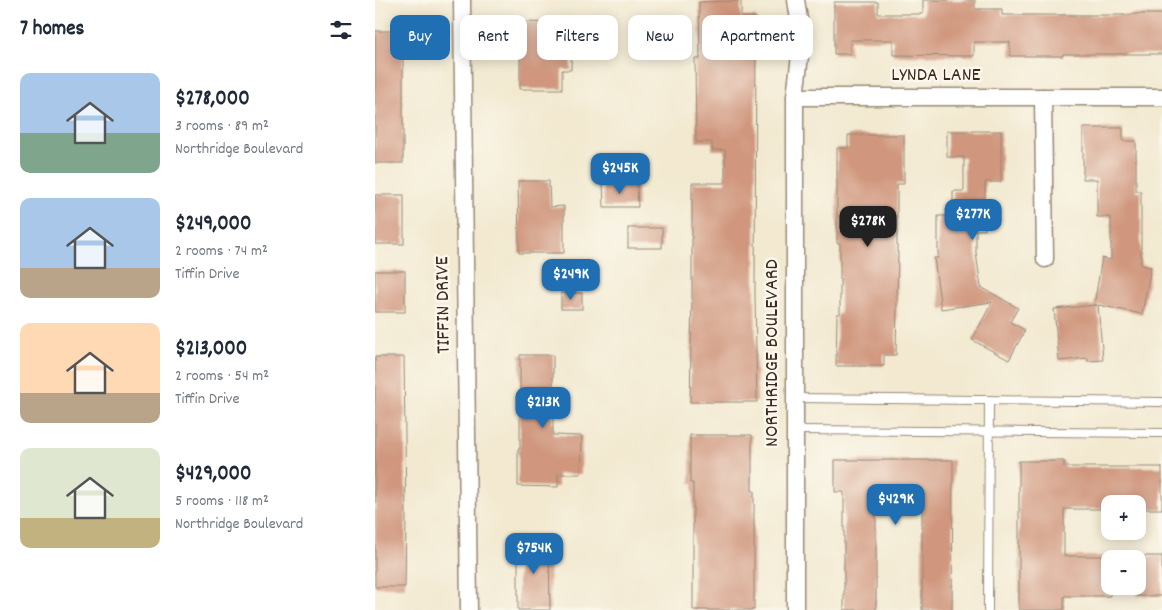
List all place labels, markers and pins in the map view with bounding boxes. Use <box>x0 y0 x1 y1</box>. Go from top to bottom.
pin: $245K <box>585 152 655 195</box>
pin: $277K <box>938 198 1008 241</box>
pin: $278K <box>833 206 903 248</box>
pin: $249K <box>536 258 606 301</box>
pin: $213K <box>508 386 578 429</box>
pin: $429K <box>861 484 931 526</box>
pin: $754K <box>499 532 569 575</box>

